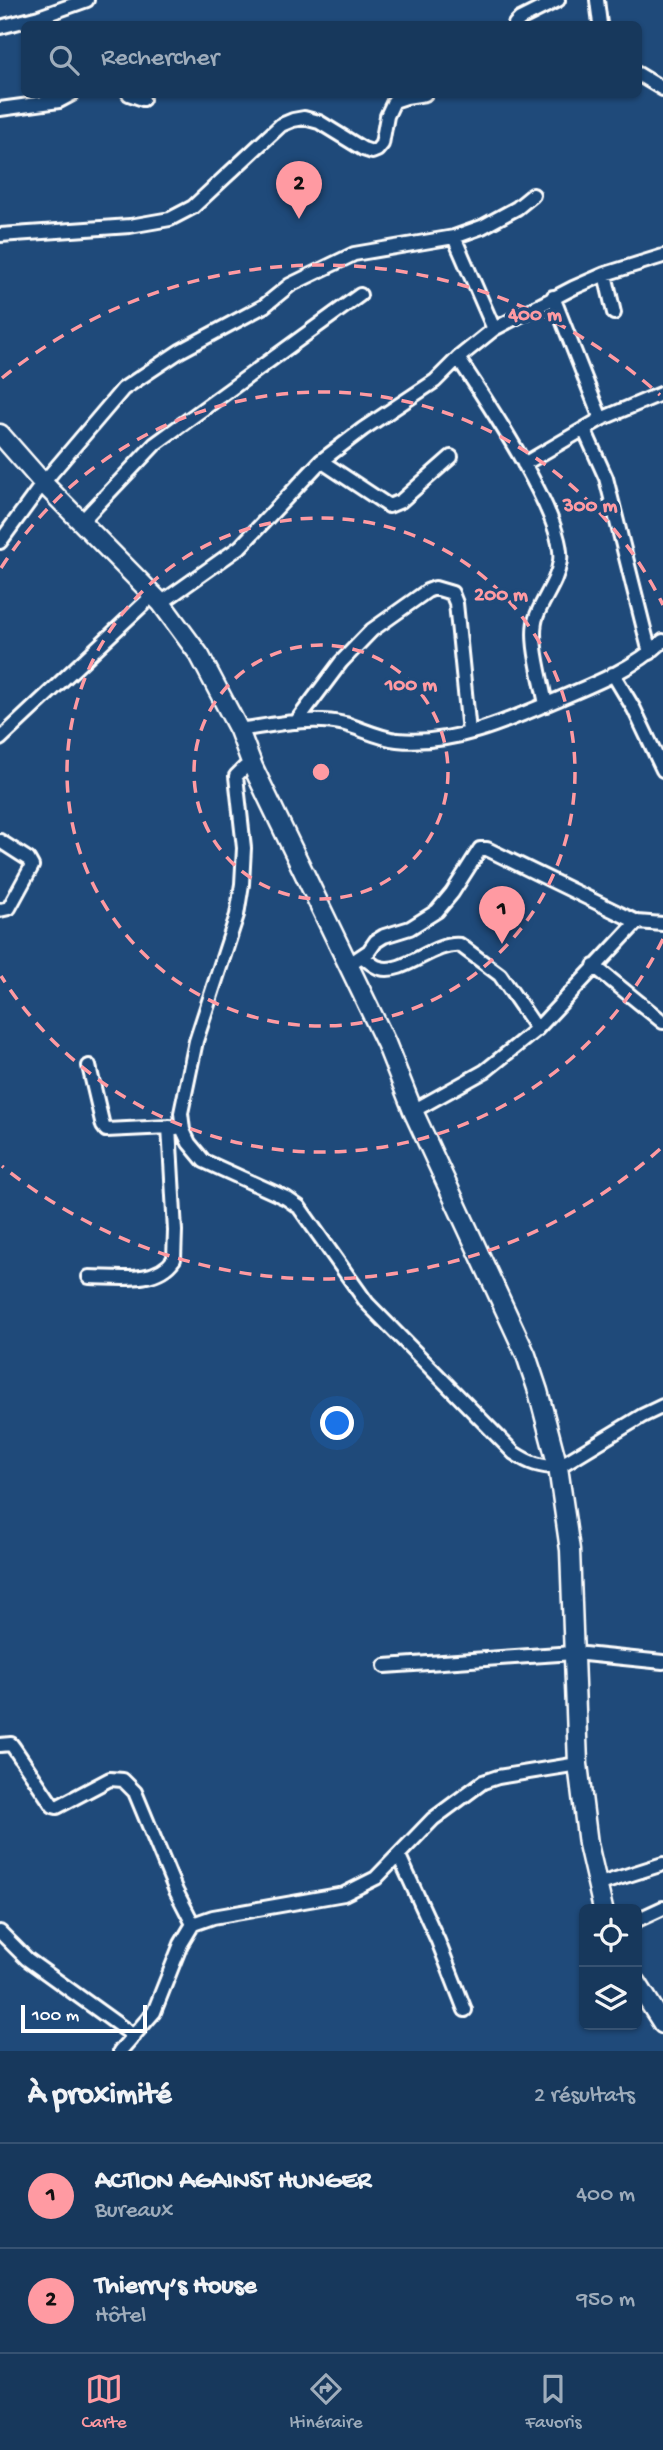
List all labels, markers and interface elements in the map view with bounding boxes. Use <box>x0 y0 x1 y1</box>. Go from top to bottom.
search box <box>21 21 642 98</box>
icon: search <box>45 41 83 79</box>
text: Rechercher <box>101 44 219 75</box>
pin: 2 <box>276 161 322 219</box>
text: 400 m <box>507 304 562 329</box>
text: 300 m <box>562 495 617 520</box>
text: 200 m <box>474 584 528 609</box>
text: 100 m <box>384 674 437 699</box>
centre of rings <box>309 760 333 784</box>
pin: 1 <box>479 886 525 944</box>
your location <box>320 1406 354 1440</box>
map controls <box>579 1904 642 2030</box>
button: locate <box>579 1904 642 1967</box>
button: layers <box>579 1967 642 2030</box>
scale bar <box>21 2002 147 2034</box>
text: 100 m <box>32 2005 79 2028</box>
text: À proximité <box>28 2079 172 2114</box>
text: 2 résultats <box>534 2083 635 2110</box>
text: ACTION AGAINST HUNGER <box>95 2167 371 2198</box>
text: 1 <box>46 2182 56 2209</box>
text: 400 m <box>576 2182 635 2209</box>
text: Bureaux <box>95 2198 173 2225</box>
text: Thierry’s House <box>95 2272 257 2303</box>
text: 2 <box>45 2287 57 2314</box>
text: 950 m <box>577 2287 635 2314</box>
text: Hôtel <box>95 2303 146 2330</box>
tab: Carte <box>81 2370 127 2435</box>
tab: Itinéraire <box>289 2370 362 2435</box>
tab: Favoris <box>525 2370 582 2435</box>

